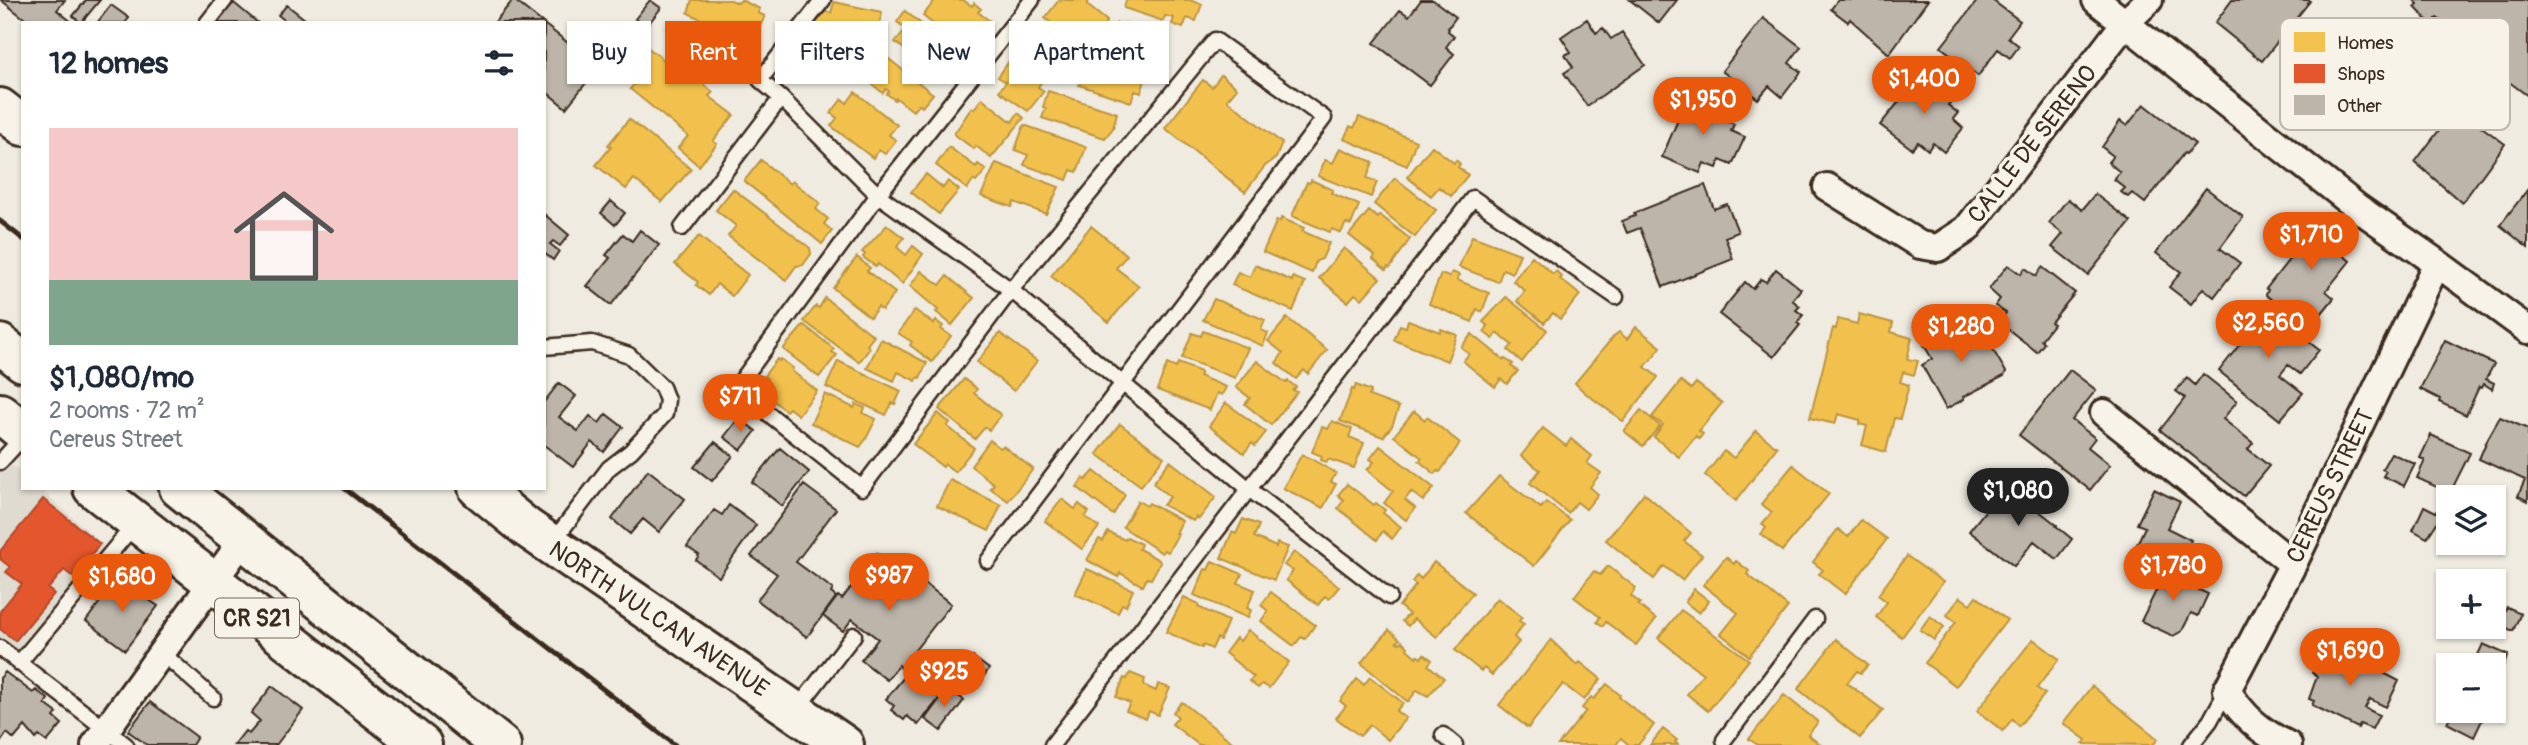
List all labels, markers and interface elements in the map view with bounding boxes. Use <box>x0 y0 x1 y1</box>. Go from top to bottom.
legend <box>2280 18 2510 130</box>
chip: Buy <box>567 21 651 84</box>
chip: Rent <box>665 21 761 84</box>
chip: Filters <box>775 21 888 84</box>
chip: New <box>902 21 995 84</box>
chip: Apartment <box>1009 21 1169 84</box>
text: Homes <box>2337 31 2394 55</box>
icon: filters <box>480 44 518 82</box>
text: 12 homes <box>49 45 168 82</box>
pin: $1,400 <box>1867 57 1981 116</box>
street label: CALLE DE SERENO <box>1962 59 2103 229</box>
text: Shops <box>2337 62 2385 86</box>
text: $1,400 <box>1888 64 1960 93</box>
pin: $1,950 <box>1646 78 1760 137</box>
text: $1,950 <box>1669 85 1737 114</box>
text: Other <box>2337 94 2382 118</box>
icon: home <box>221 173 347 299</box>
pin: $1,710 <box>2254 212 2368 272</box>
text: $1,710 <box>2279 220 2343 249</box>
pin: $2,560 <box>2211 300 2325 360</box>
pin: $1,280 <box>1904 304 2018 364</box>
text: $2,560 <box>2232 308 2304 337</box>
text: $1,280 <box>1927 312 1995 341</box>
text: $1,080/mo <box>49 359 194 396</box>
pin: $711 <box>699 374 781 434</box>
text: $711 <box>719 382 761 411</box>
text: 2 rooms · 72 m² <box>49 396 205 425</box>
street label: CEREUS STREET <box>2281 404 2380 568</box>
text: Cereus Street <box>49 425 183 454</box>
pin: $1,080 <box>1961 468 2075 528</box>
text: $1,080 <box>1983 476 2053 505</box>
map controls <box>2436 485 2506 723</box>
button: layers <box>2436 485 2506 555</box>
street label: NORTH VULCAN AVENUE <box>543 535 774 704</box>
pin: $1,780 <box>2116 544 2230 603</box>
text: $1,780 <box>2140 551 2206 580</box>
pin: $1,680 <box>65 554 179 614</box>
pin: $987 <box>848 554 930 613</box>
text: $987 <box>865 561 913 590</box>
text: $1,680 <box>88 562 156 591</box>
button: + <box>2436 569 2506 639</box>
road number: CR S21 <box>215 598 299 638</box>
pin: $1,690 <box>2293 628 2407 688</box>
text: $1,690 <box>2316 636 2384 665</box>
pin: $925 <box>903 650 985 709</box>
button: − <box>2436 653 2506 723</box>
text: $925 <box>919 657 969 686</box>

